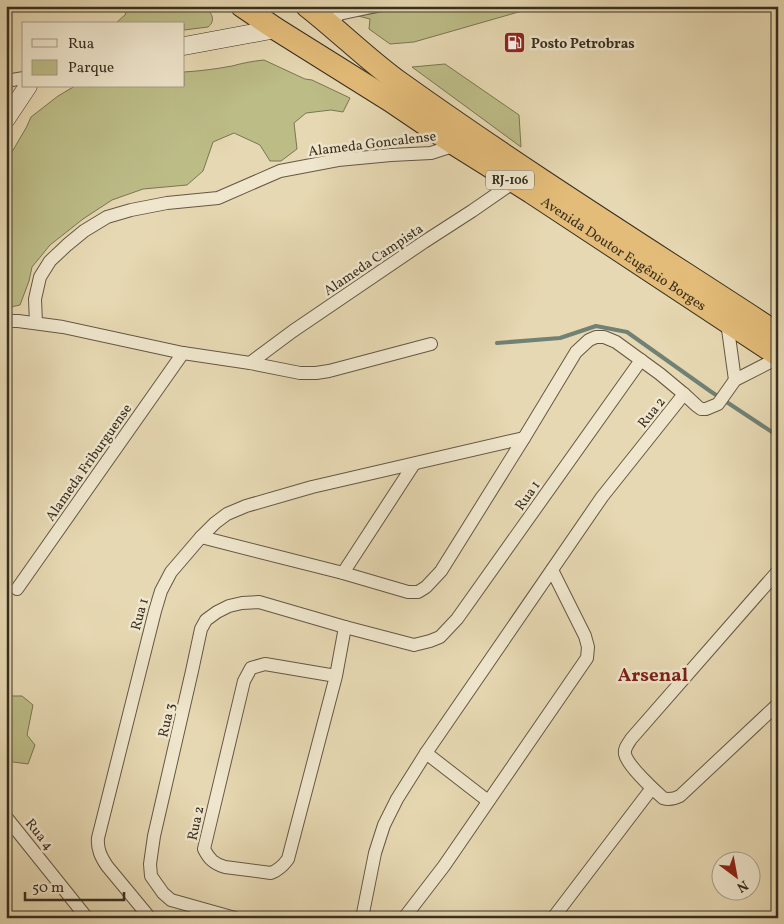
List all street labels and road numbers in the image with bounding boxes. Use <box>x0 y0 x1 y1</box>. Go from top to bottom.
street label: Alameda Goncalense <box>307 127 438 162</box>
road number: RJ-106 <box>486 170 534 190</box>
street label: Avenida Doutor Eugênio Borges <box>537 193 709 316</box>
street label: Alameda Campista <box>320 220 427 301</box>
street label: Rua 2 <box>634 393 670 432</box>
street label: Alameda Friburguense <box>41 400 137 525</box>
street label: Rua 1 <box>511 477 545 515</box>
street label: Rua 1 <box>127 596 154 633</box>
street label: Rua 3 <box>154 701 181 739</box>
street label: Rua 2 <box>184 804 209 842</box>
street label: Rua 4 <box>20 815 57 855</box>

